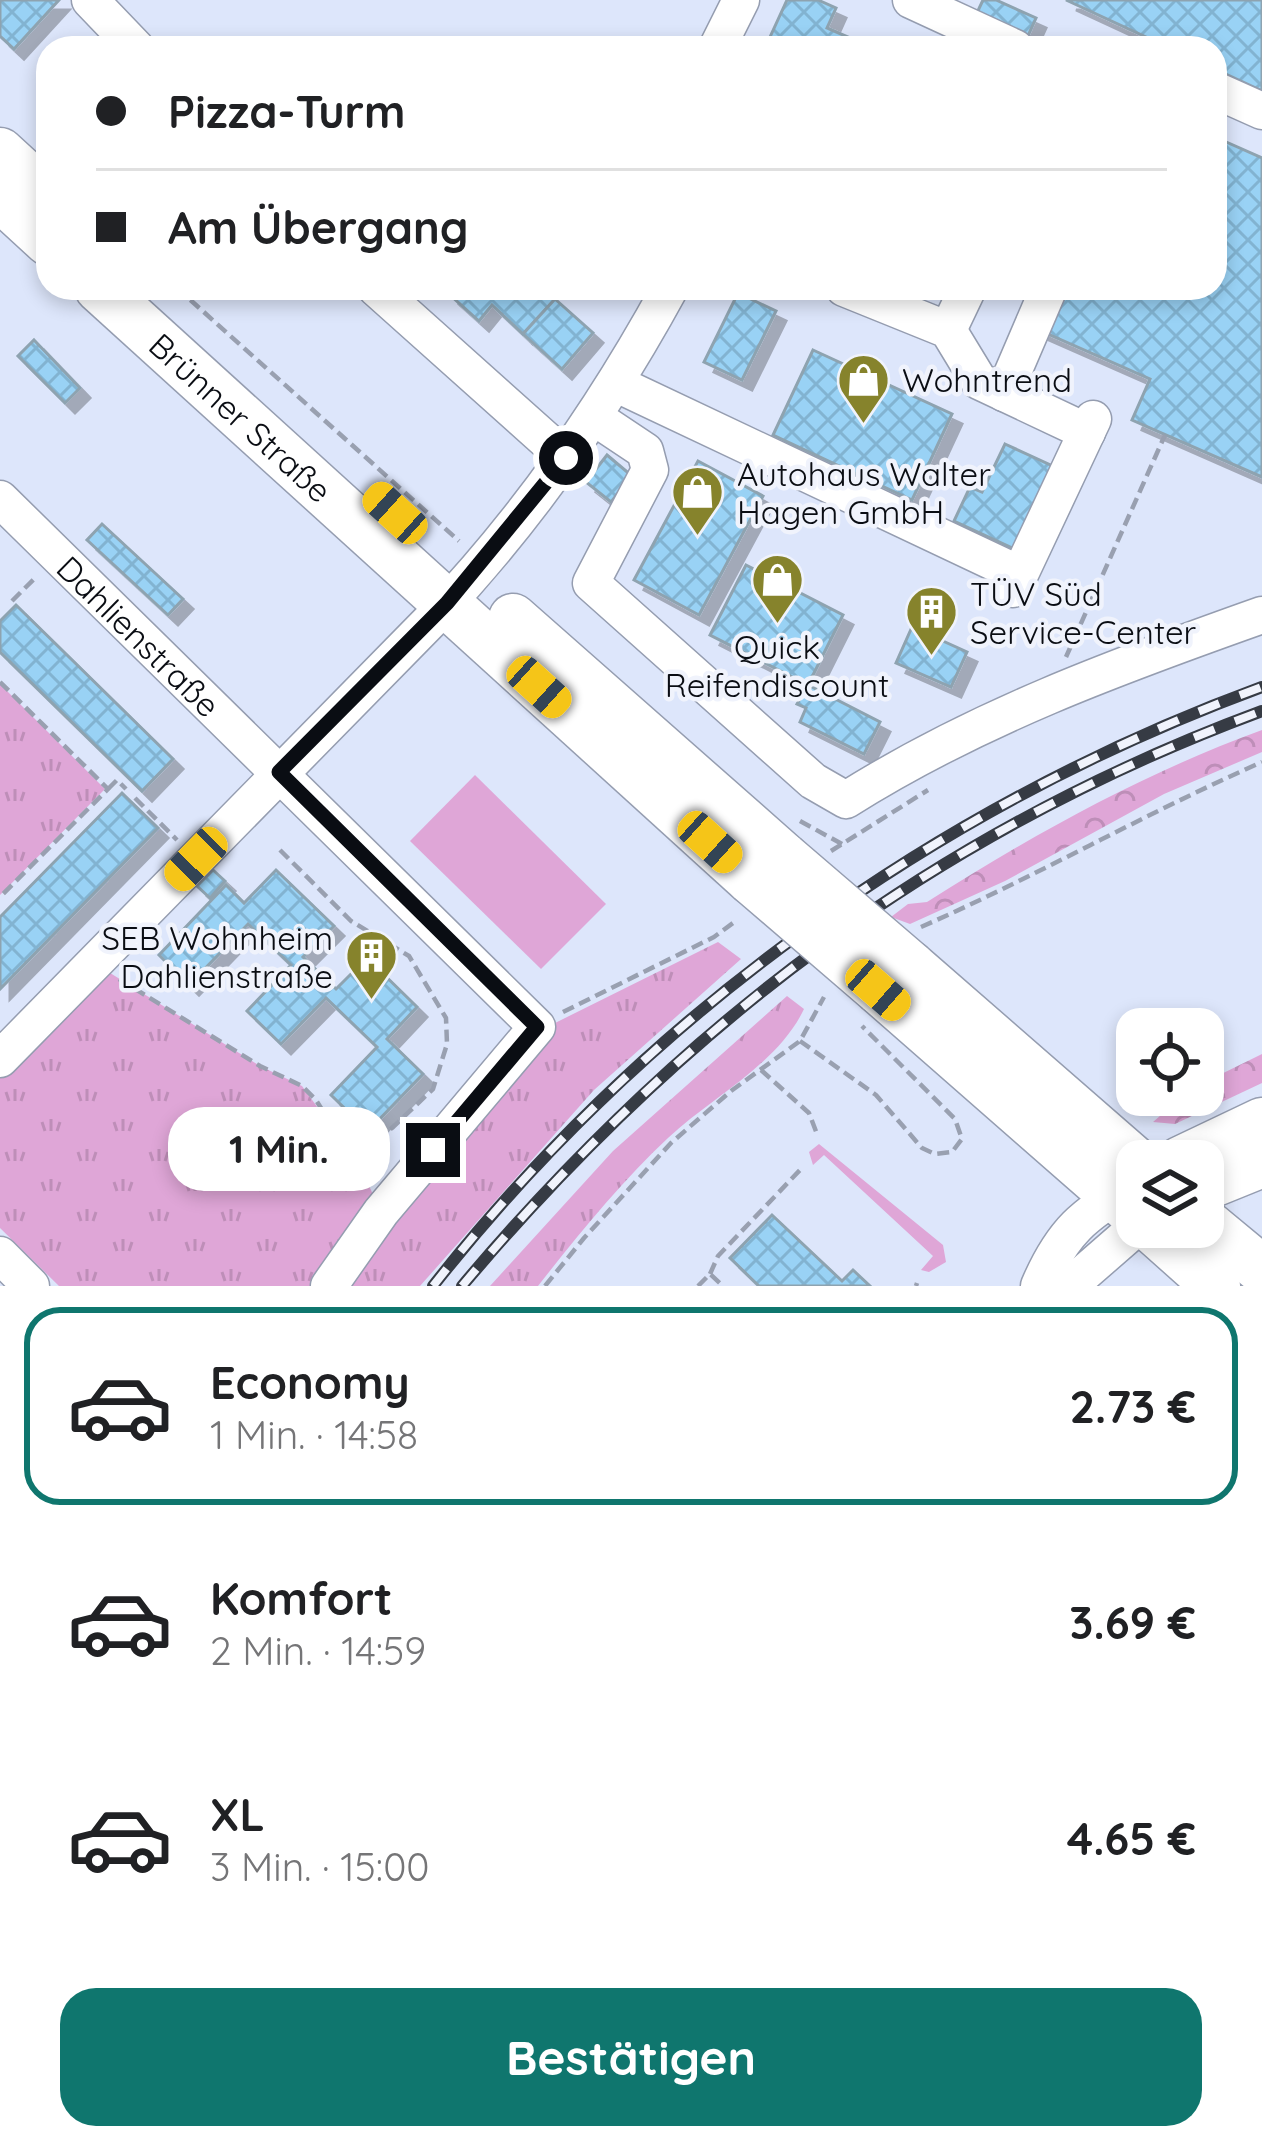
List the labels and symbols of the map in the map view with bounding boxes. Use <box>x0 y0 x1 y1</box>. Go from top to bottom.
street label: Brünner Straße <box>141 324 341 510</box>
shop icon: Wohntrend <box>835 351 891 425</box>
place label: Wohntrend <box>902 359 1072 400</box>
route start <box>539 431 593 485</box>
place label: Autohaus Walter Hagen GmbH <box>737 453 991 532</box>
shop icon: Autohaus Walter Hagen GmbH <box>670 464 726 538</box>
car <box>356 476 434 550</box>
street label: Dahlienstraße <box>49 547 229 725</box>
shop icon: Quick Reifendiscount <box>749 551 805 625</box>
place label: TÜV Süd Service-Center <box>970 573 1197 652</box>
building icon: TÜV Süd Service-Center <box>903 584 959 658</box>
place label: Quick Reifendiscount <box>665 626 889 705</box>
car <box>500 650 578 724</box>
car <box>671 805 749 879</box>
car <box>158 821 234 897</box>
place label: SEB Wohnheim Dahlienstraße <box>102 917 333 996</box>
building icon: SEB Wohnheim Dahlienstraße <box>344 928 400 1002</box>
car <box>839 953 917 1027</box>
callout: 1 Min. <box>169 1108 391 1192</box>
route end <box>406 1123 460 1177</box>

